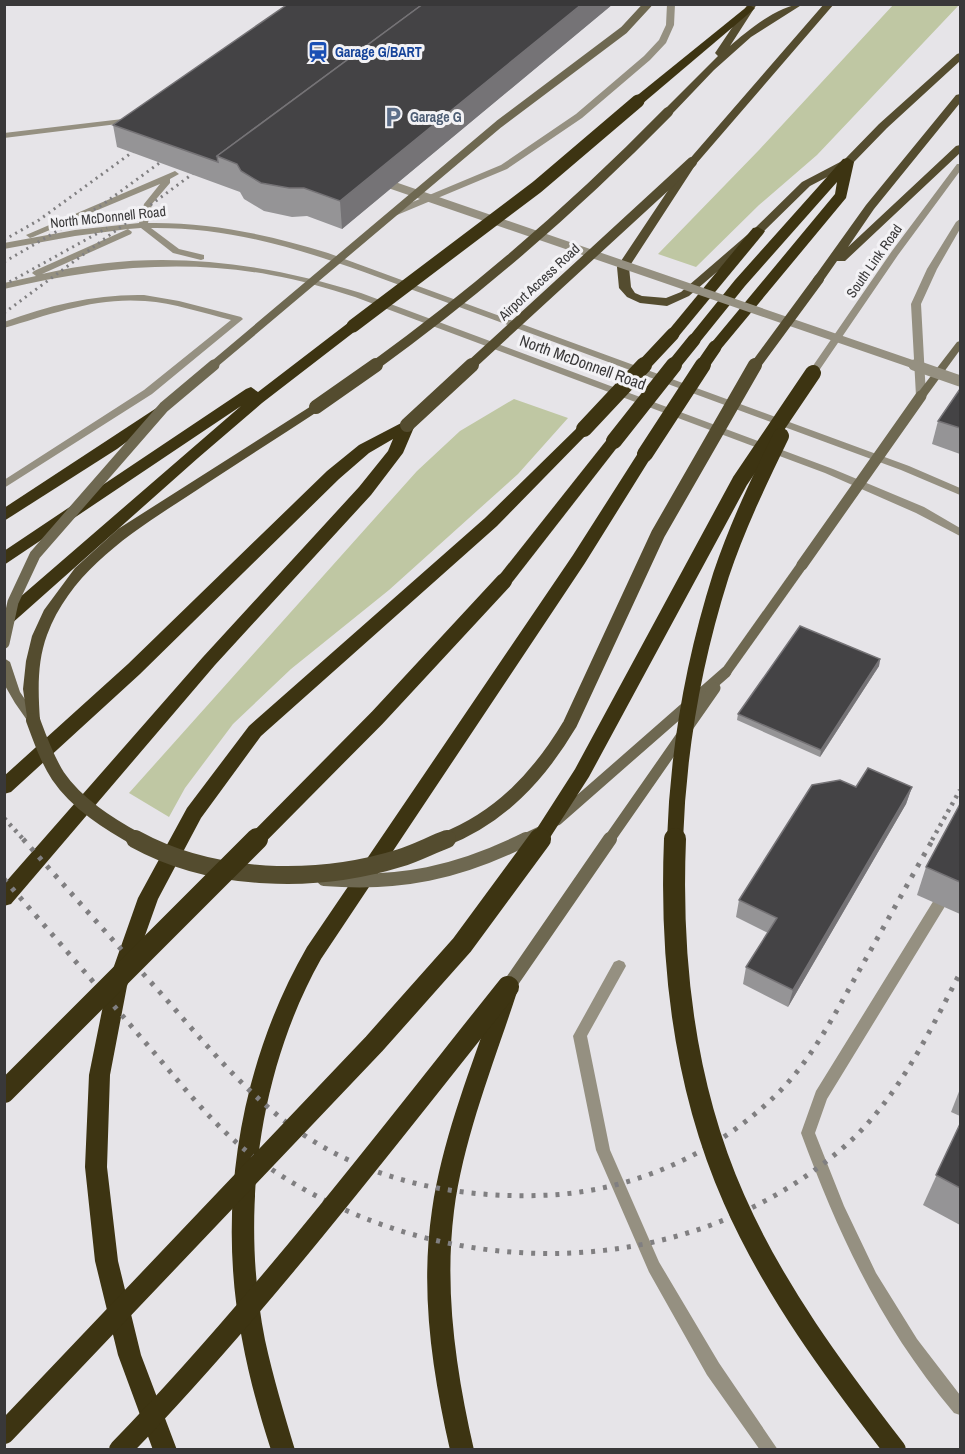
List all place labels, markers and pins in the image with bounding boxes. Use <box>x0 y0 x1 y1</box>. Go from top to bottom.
station icon: Garage G/BART <box>306 40 330 64</box>
place label: Garage G/BART <box>335 43 422 61</box>
parking icon: Garage G <box>381 105 405 129</box>
place label: Garage G <box>410 108 462 126</box>

